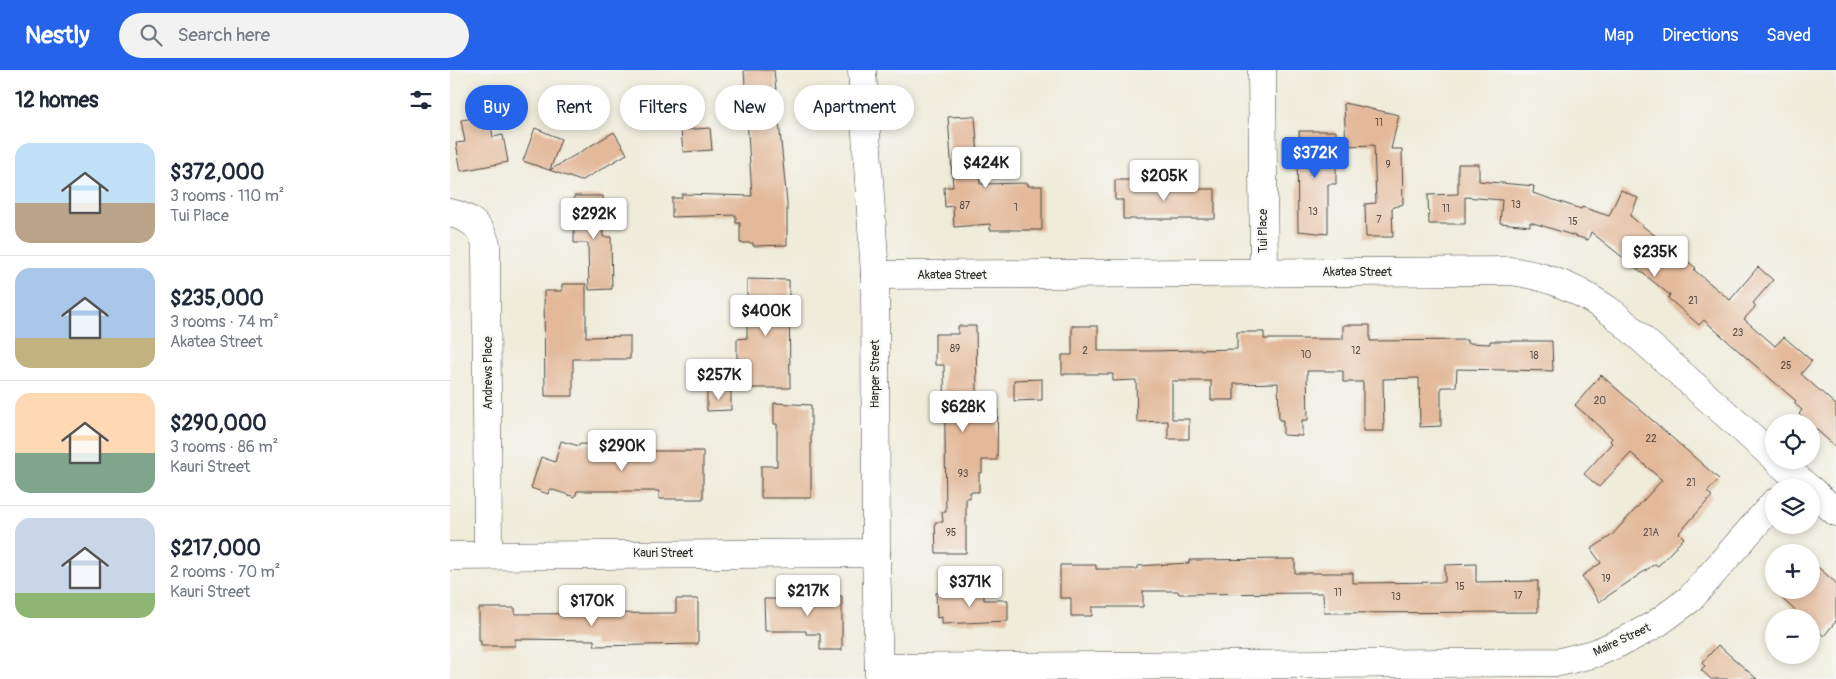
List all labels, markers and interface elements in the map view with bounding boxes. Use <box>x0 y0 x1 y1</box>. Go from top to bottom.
search box <box>119 13 469 58</box>
text: Nestly <box>25 21 89 50</box>
icon: search <box>137 21 165 49</box>
text: Search here <box>177 23 270 47</box>
text: Map <box>1604 24 1634 47</box>
text: Directions <box>1662 24 1738 47</box>
text: Saved <box>1766 24 1811 47</box>
chip: Buy <box>465 85 528 130</box>
chip: Rent <box>538 85 610 130</box>
chip: Filters <box>620 85 705 130</box>
chip: New <box>715 85 784 130</box>
chip: Apartment <box>794 85 914 130</box>
icon: filters <box>407 86 435 114</box>
text: 12 homes <box>15 87 98 114</box>
house number: 11 <box>1375 117 1383 129</box>
pin: $372K <box>1280 136 1350 179</box>
text: $372K <box>1293 143 1337 163</box>
pin: $424K <box>951 146 1021 189</box>
text: $424K <box>963 153 1009 173</box>
text: $372,000 <box>170 159 264 186</box>
house number: 9 <box>1385 159 1391 171</box>
pin: $205K <box>1129 160 1199 202</box>
icon: home <box>55 163 115 223</box>
text: $205K <box>1141 166 1187 186</box>
text: 3 rooms · 110 m² <box>170 186 284 206</box>
pin: $292K <box>559 198 629 240</box>
house number: 13 <box>1511 199 1521 211</box>
house number: 87 <box>960 200 971 212</box>
house number: 1 <box>1014 202 1018 214</box>
house number: 11 <box>1442 203 1450 215</box>
text: $292K <box>572 204 616 224</box>
text: Tui Place <box>170 206 229 226</box>
house number: 13 <box>1308 206 1318 218</box>
street label: Tui Place <box>1256 209 1271 253</box>
house number: 7 <box>1376 214 1382 226</box>
house number: 15 <box>1568 216 1578 228</box>
pin: $235K <box>1620 236 1690 278</box>
text: $235K <box>1633 242 1677 262</box>
street label: Akatea Street <box>1322 265 1392 280</box>
street label: Akatea Street <box>917 268 987 283</box>
text: $235,000 <box>170 285 264 312</box>
icon: home <box>55 288 115 348</box>
pin: $400K <box>731 294 801 337</box>
house number: 21 <box>1688 295 1698 307</box>
text: $400K <box>741 301 791 321</box>
text: 3 rooms · 74 m² <box>170 312 279 332</box>
house number: 23 <box>1733 327 1744 339</box>
text: Akatea Street <box>170 332 263 352</box>
street label: Andrews Place <box>481 336 496 410</box>
street label: Harper Street <box>868 340 883 408</box>
house number: 89 <box>950 343 960 355</box>
house number: 2 <box>1082 345 1088 357</box>
house number: 12 <box>1351 345 1361 357</box>
house number: 10 <box>1301 349 1312 361</box>
house number: 18 <box>1530 350 1538 362</box>
pin: $257K <box>684 358 754 401</box>
house number: 25 <box>1780 360 1792 372</box>
text: $257K <box>697 365 741 385</box>
pin: $628K <box>928 390 998 433</box>
house number: 20 <box>1594 395 1606 407</box>
text: $628K <box>941 397 985 417</box>
text: $290,000 <box>170 410 267 437</box>
icon: home <box>55 413 115 473</box>
map controls <box>1765 414 1820 664</box>
button: locate <box>1765 414 1820 469</box>
pin: $290K <box>587 430 657 472</box>
house number: 22 <box>1645 433 1657 445</box>
text: $290K <box>599 436 645 456</box>
text: 3 rooms · 86 m² <box>170 437 278 457</box>
text: Kauri Street <box>170 457 250 477</box>
house number: 93 <box>958 468 969 480</box>
house number: 21 <box>1686 477 1696 489</box>
button: layers <box>1765 479 1820 534</box>
house number: 95 <box>946 527 956 539</box>
house number: 21A <box>1643 527 1660 539</box>
text: $217,000 <box>170 535 261 562</box>
icon: home <box>55 538 115 598</box>
button: + <box>1765 544 1820 599</box>
street label: Kauri Street <box>633 546 693 561</box>
text: 2 rooms · 70 m² <box>170 562 280 582</box>
pin: $371K <box>935 566 1005 608</box>
text: $371K <box>949 572 991 592</box>
house number: 19 <box>1601 573 1611 585</box>
pin: $217K <box>773 574 843 617</box>
text: $217K <box>787 581 829 601</box>
house number: 15 <box>1455 581 1465 593</box>
text: Kauri Street <box>170 582 250 602</box>
pin: $170K <box>557 584 627 627</box>
house number: 11 <box>1334 587 1342 599</box>
house number: 17 <box>1513 590 1523 602</box>
text: $170K <box>570 591 614 611</box>
house number: 13 <box>1391 591 1401 603</box>
button: − <box>1765 609 1820 664</box>
street label: Maire Street <box>1591 620 1653 660</box>

